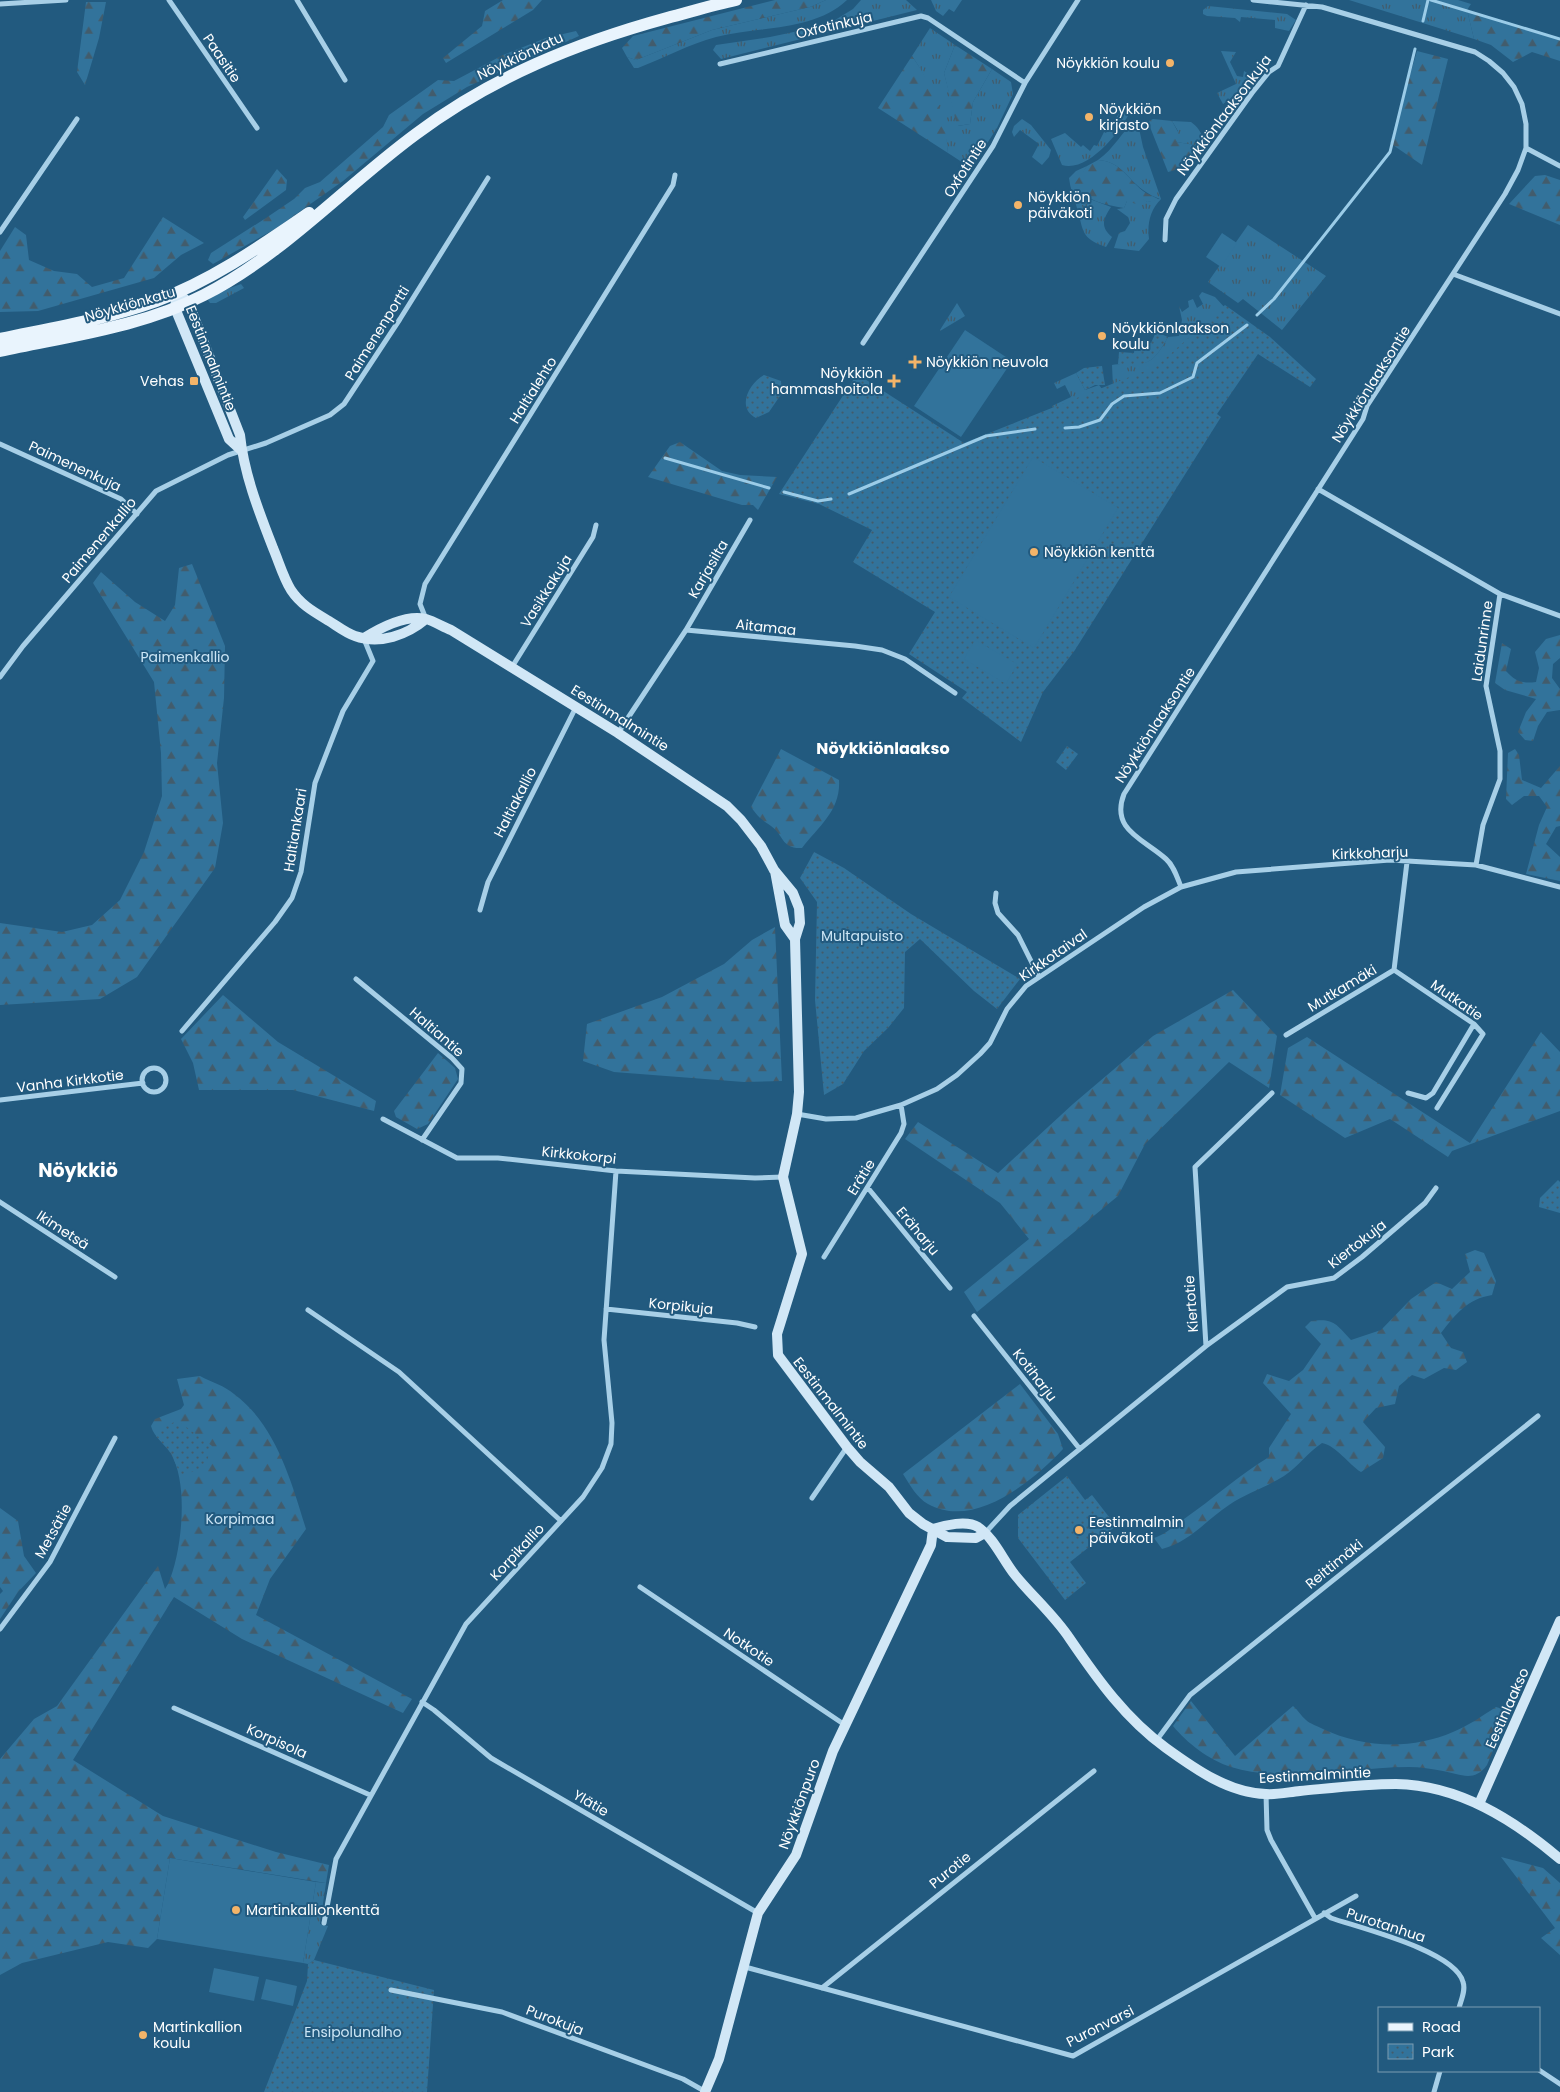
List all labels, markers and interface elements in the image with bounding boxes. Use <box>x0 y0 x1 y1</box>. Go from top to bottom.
street label: Oxfotinkuja <box>794 6 874 44</box>
street label: Nöykkiönkatu <box>474 27 566 85</box>
street label: Paasitie <box>198 30 246 87</box>
street label: Nöykkiönlaaksonkuja <box>1172 51 1276 179</box>
place label: Nöykkiön koulu <box>1056 53 1160 73</box>
marker: Nöykkiön koulu <box>1164 57 1176 69</box>
place label: Nöykkiön kirjasto <box>1099 99 1161 135</box>
marker: Nöykkiön kirjasto <box>1083 111 1095 123</box>
street label: Oxfotintie <box>939 135 992 201</box>
place label: Nöykkiön päiväkoti <box>1028 187 1092 223</box>
marker: Nöykkiön päiväkoti <box>1012 199 1024 211</box>
street label: Nöykkiönkatu <box>82 282 178 326</box>
street label: Paimenenportti <box>340 282 414 384</box>
street label: Eestinmalmintie <box>181 302 241 414</box>
place label: Nöykkiönlaakson koulu <box>1112 318 1229 354</box>
street label: Nöykkiönlaaksontie <box>1327 321 1415 446</box>
marker: Nöykkiönlaakson koulu <box>1096 330 1108 342</box>
place label: Nöykkiön neuvola <box>926 352 1049 372</box>
street label: Haltialehto <box>504 353 562 427</box>
marker: Nöykkiön neuvola <box>908 355 922 369</box>
place label: Nöykkiön hammashoitola <box>771 363 883 399</box>
place label: Vehas <box>140 371 184 391</box>
marker: Nöykkiön hammashoitola <box>887 374 901 388</box>
marker: Vehas <box>188 375 200 387</box>
street label: Paimenenkuja <box>26 436 124 496</box>
street label: Paimenenkallio <box>57 493 141 587</box>
street label: Karjasilta <box>683 536 733 602</box>
place label: Nöykkiön kenttä <box>1044 542 1155 562</box>
marker: Nöykkiön kenttä <box>1028 546 1040 558</box>
street label: Vasikkakuja <box>516 551 576 631</box>
street label: Laidunrinne <box>1466 599 1498 683</box>
street label: Aitamaa <box>735 614 797 640</box>
park label: Paimenkallio <box>140 647 230 667</box>
street label: Nöykkiönlaaksontie <box>1110 663 1200 787</box>
street label: Eestinmalmintie <box>567 680 673 756</box>
district label: Nöykkiönlaakso <box>816 737 950 760</box>
street label: Haltiakallio <box>489 763 541 841</box>
street label: Haltiankaari <box>279 787 311 873</box>
street label: Kirkkoharju <box>1331 842 1409 864</box>
street label: Kirkkotaival <box>1015 924 1091 986</box>
park label: Multapuisto <box>821 926 903 946</box>
street label: Mutkamäki <box>1304 960 1380 1016</box>
street label: Mutkatie <box>1427 975 1488 1026</box>
street label: Haltiantie <box>405 1003 469 1062</box>
street label: Vanha Kirkkotie <box>15 1064 125 1097</box>
street label: Kirkkokorpi <box>541 1141 617 1169</box>
street label: Erätie <box>842 1155 880 1199</box>
district label: Nöykkiö <box>38 1157 118 1184</box>
street label: Eräharju <box>892 1202 944 1260</box>
street label: Ikimetsä <box>33 1206 93 1254</box>
street label: Kiertokuja <box>1324 1215 1390 1273</box>
street label: Kiertotie <box>1179 1275 1203 1333</box>
street label: Korpikuja <box>648 1293 714 1319</box>
street label: Kotiharju <box>1008 1344 1062 1406</box>
street label: Eestinmalmintie <box>789 1353 874 1454</box>
street label: Metsätie <box>30 1500 76 1562</box>
park label: Korpimaa <box>206 1509 274 1529</box>
place label: Eestinmalmin päiväkoti <box>1089 1512 1184 1548</box>
street label: Korpikallio <box>485 1519 549 1585</box>
marker: Eestinmalmin päiväkoti <box>1073 1524 1085 1536</box>
street label: Reittimäki <box>1301 1535 1367 1593</box>
street label: Notkotie <box>720 1623 779 1671</box>
street label: Eestinlaakso <box>1480 1664 1534 1752</box>
street label: Korpisola <box>243 1719 311 1763</box>
street label: Nöykkiönpuro <box>773 1756 825 1852</box>
street label: Eestinmalmintie <box>1259 1762 1372 1788</box>
street label: Ylätie <box>569 1785 613 1821</box>
street label: Purotie <box>925 1847 975 1893</box>
place label: Martinkallionkenttä <box>246 1900 380 1920</box>
street label: Purotanhua <box>1344 1903 1428 1947</box>
marker: Martinkallionkenttä <box>230 1904 242 1916</box>
street label: Purokuja <box>523 2000 587 2040</box>
street label: Puronvarsi <box>1063 2000 1137 2052</box>
legend <box>1378 2007 1540 2072</box>
text: Road <box>1422 2016 1461 2037</box>
place label: Martinkallion koulu <box>153 2017 242 2053</box>
park label: Ensipolunalho <box>304 2022 402 2042</box>
marker: Martinkallion koulu <box>137 2029 149 2041</box>
text: Park <box>1422 2041 1454 2062</box>

